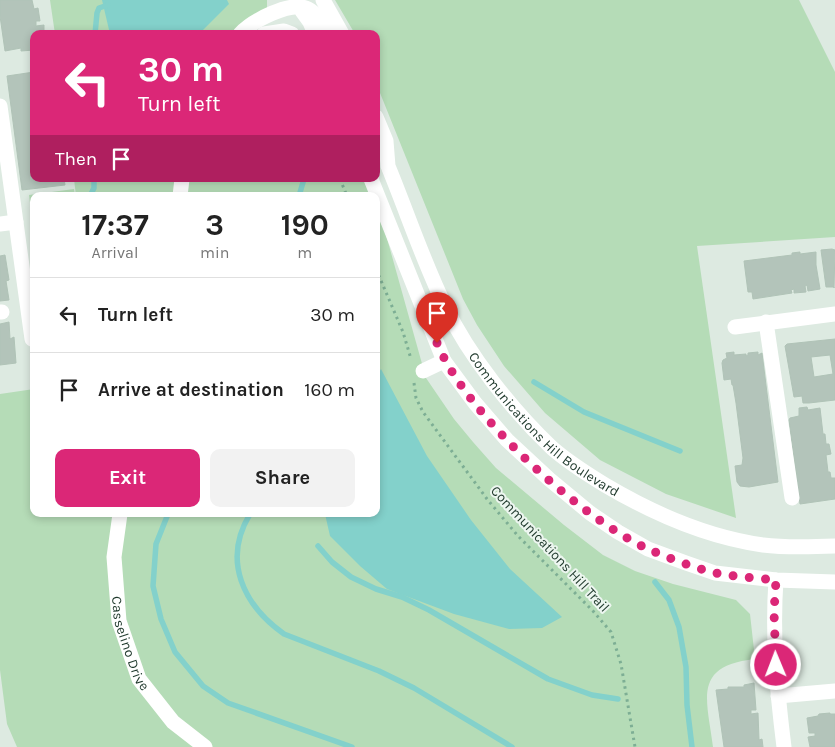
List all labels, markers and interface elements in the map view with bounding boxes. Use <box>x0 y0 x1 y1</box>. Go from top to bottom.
text: 30 m <box>138 49 224 90</box>
icon: left <box>55 50 120 115</box>
text: Turn left <box>138 91 221 117</box>
icon: arrive <box>107 145 135 173</box>
text: Then <box>55 148 97 170</box>
text: 17:37 <box>81 207 149 243</box>
text: 3 <box>205 207 224 243</box>
text: 190 <box>281 207 329 243</box>
text: Arrival <box>92 243 138 262</box>
text: min <box>200 243 229 262</box>
text: m <box>297 243 312 262</box>
pin <box>416 292 458 343</box>
icon: arrive <box>423 299 451 327</box>
icon: left <box>55 301 83 329</box>
text: Turn left <box>98 304 173 326</box>
text: 30 m <box>310 304 355 326</box>
street label: Communications Hill Boulevard <box>465 349 622 500</box>
icon: arrive <box>55 376 83 404</box>
text: Arrive at destination <box>98 379 284 401</box>
text: 160 m <box>304 379 355 401</box>
button: Exit <box>55 449 200 507</box>
button: Share <box>210 449 355 507</box>
street label: Communications Hill Trail <box>487 482 613 616</box>
street label: Casselino Drive <box>109 596 153 694</box>
position arrow <box>749 638 801 690</box>

